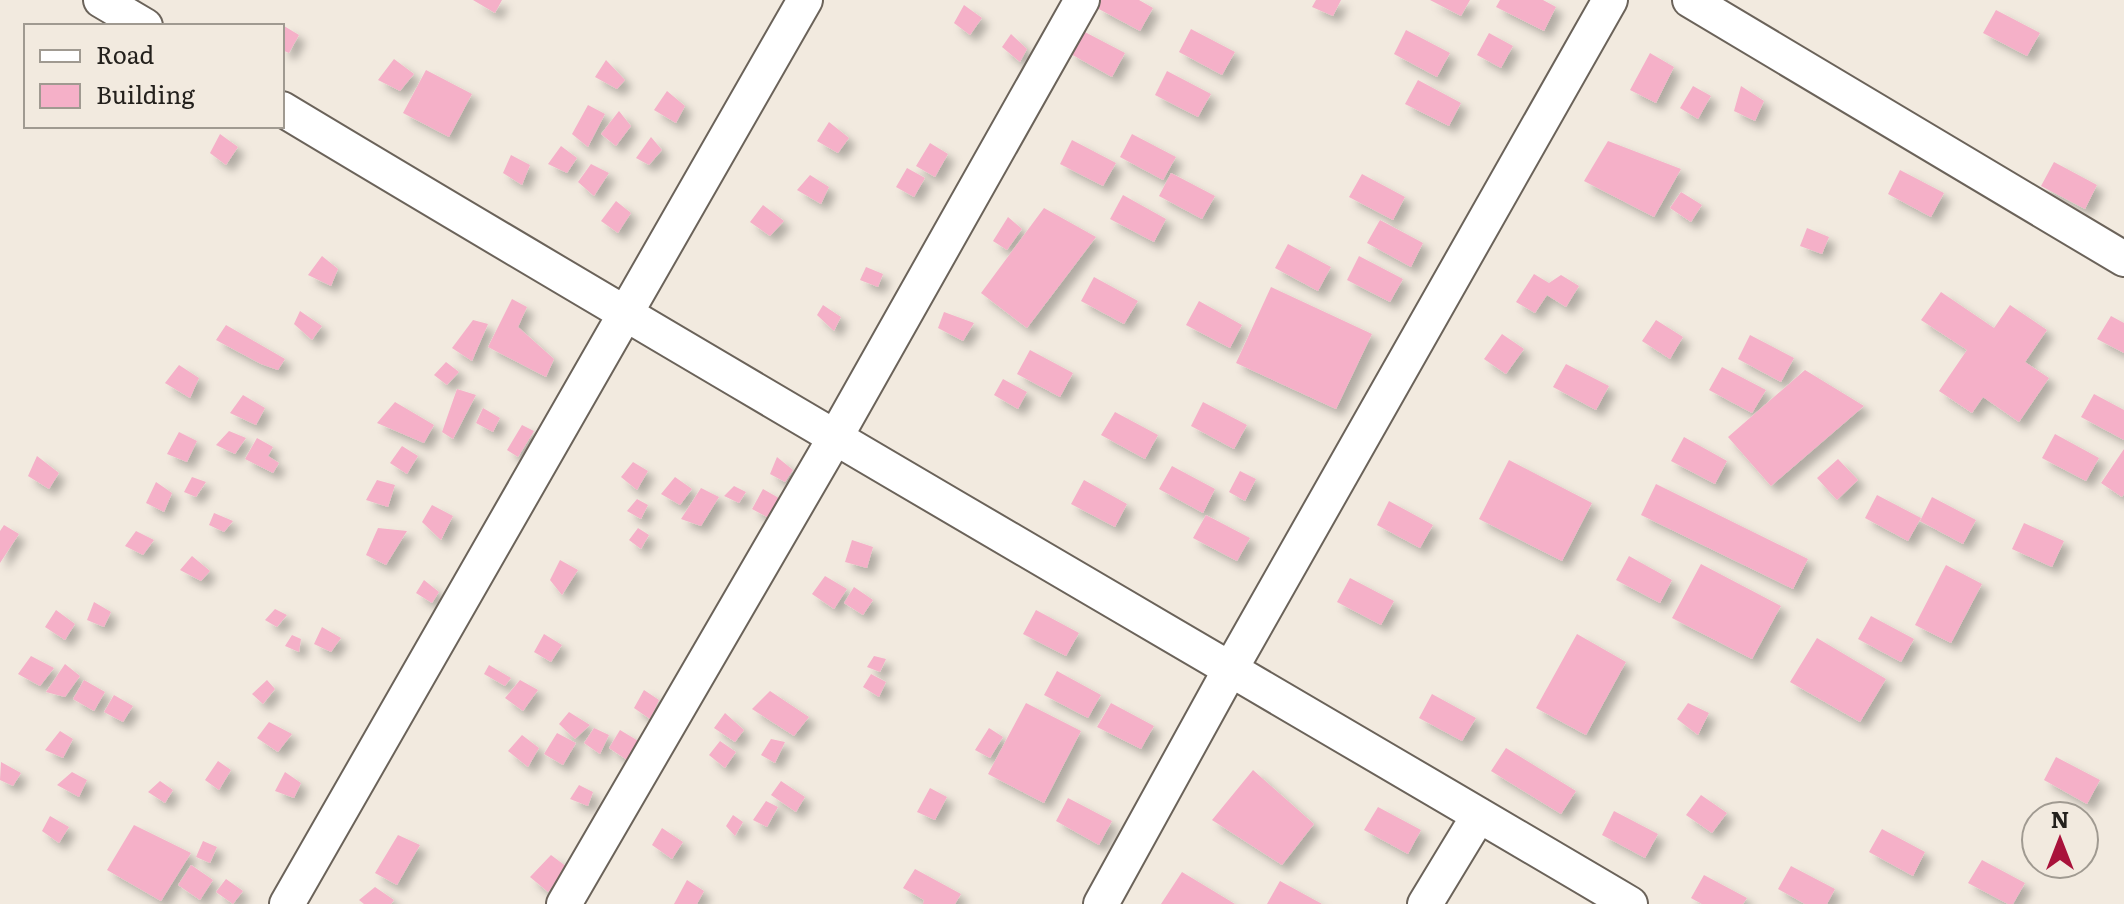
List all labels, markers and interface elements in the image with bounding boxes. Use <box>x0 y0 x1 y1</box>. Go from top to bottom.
legend <box>24 24 284 128</box>
text: Road <box>96 36 155 71</box>
text: Building <box>96 76 195 111</box>
north arrow <box>2020 800 2100 880</box>
text: N <box>2051 802 2069 835</box>

